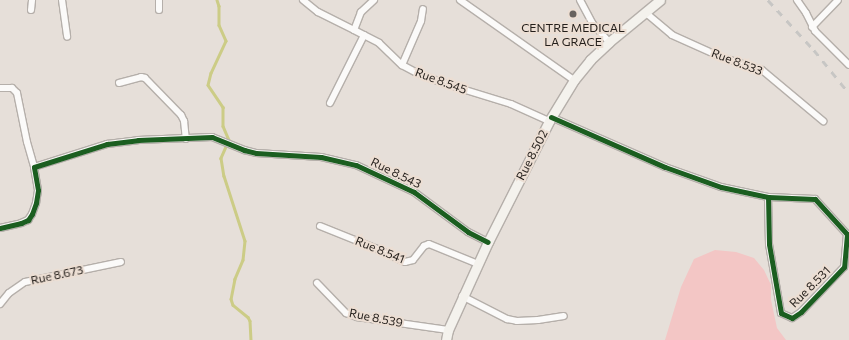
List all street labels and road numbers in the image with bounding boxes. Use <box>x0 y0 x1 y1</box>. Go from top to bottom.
street label: Rue 8.533 <box>709 46 765 78</box>
street label: Rue 8.545 <box>413 65 469 97</box>
street label: Rue 8.502 <box>513 127 551 183</box>
street label: Rue 8.543 <box>369 155 423 191</box>
street label: Rue 8.541 <box>353 234 407 266</box>
street label: Rue 8.673 <box>29 262 85 288</box>
street label: Rue 8.531 <box>786 263 834 311</box>
street label: Rue 8.539 <box>348 306 404 330</box>

